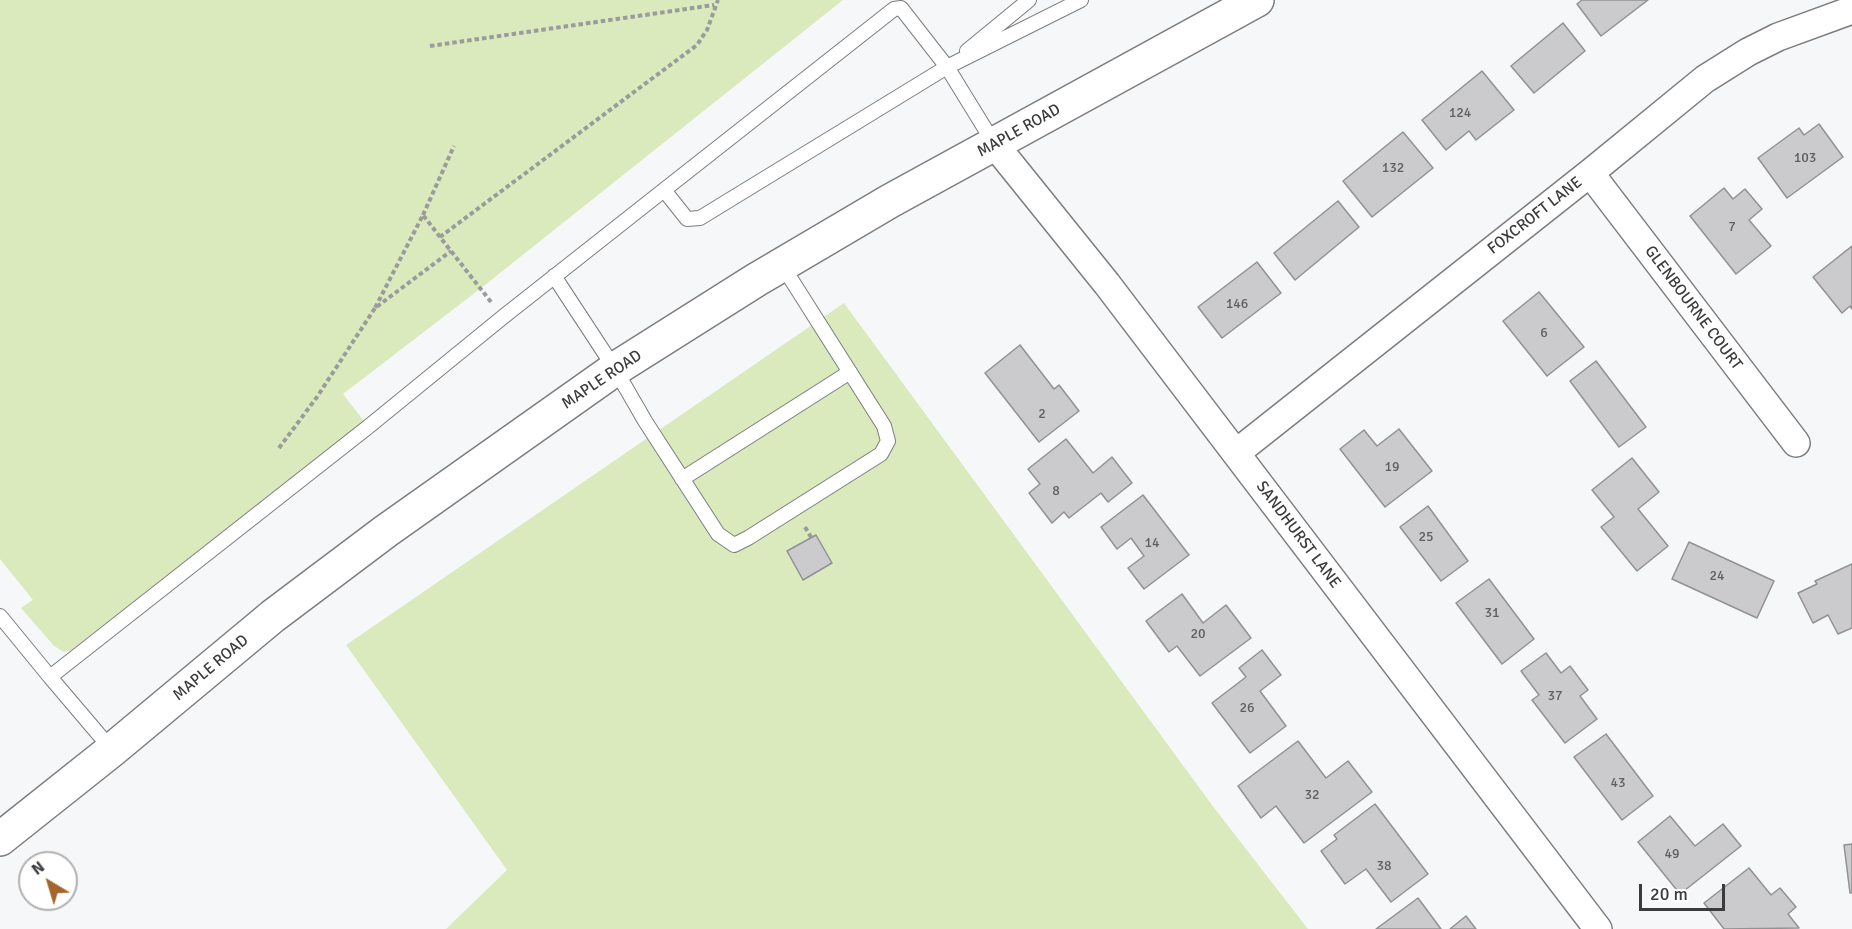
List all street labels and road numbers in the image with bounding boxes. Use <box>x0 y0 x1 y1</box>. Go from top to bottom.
street label: MAPLE ROAD <box>974 100 1064 162</box>
street label: FOXCROFT LANE <box>1484 173 1586 259</box>
street label: GLENBOURNE COURT <box>1640 242 1746 374</box>
street label: MAPLE ROAD <box>558 346 646 414</box>
street label: SANDHURST LANE <box>1252 478 1344 592</box>
street label: MAPLE ROAD <box>169 631 253 705</box>

